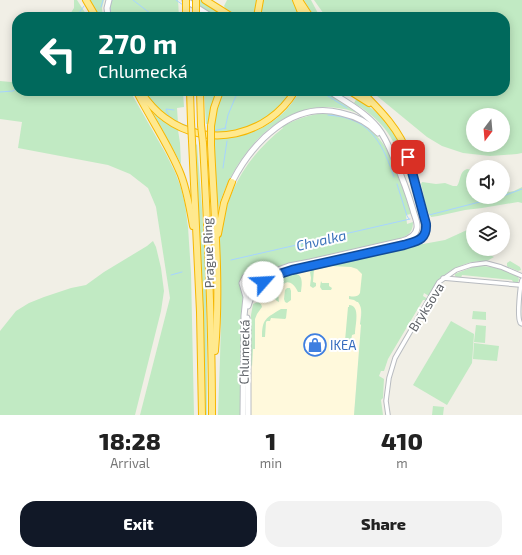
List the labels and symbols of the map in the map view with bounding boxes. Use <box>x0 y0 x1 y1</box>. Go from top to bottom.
north arrow <box>466 108 510 152</box>
pin <box>391 140 425 174</box>
street label: Prague Ring <box>199 217 217 289</box>
water label: Chvalka <box>294 226 348 254</box>
position arrow <box>242 261 284 303</box>
street label: Bryksova <box>405 280 447 334</box>
street label: Chlumecká <box>235 320 253 384</box>
shop icon: IKEA <box>302 332 328 358</box>
place label: IKEA <box>330 337 356 353</box>

